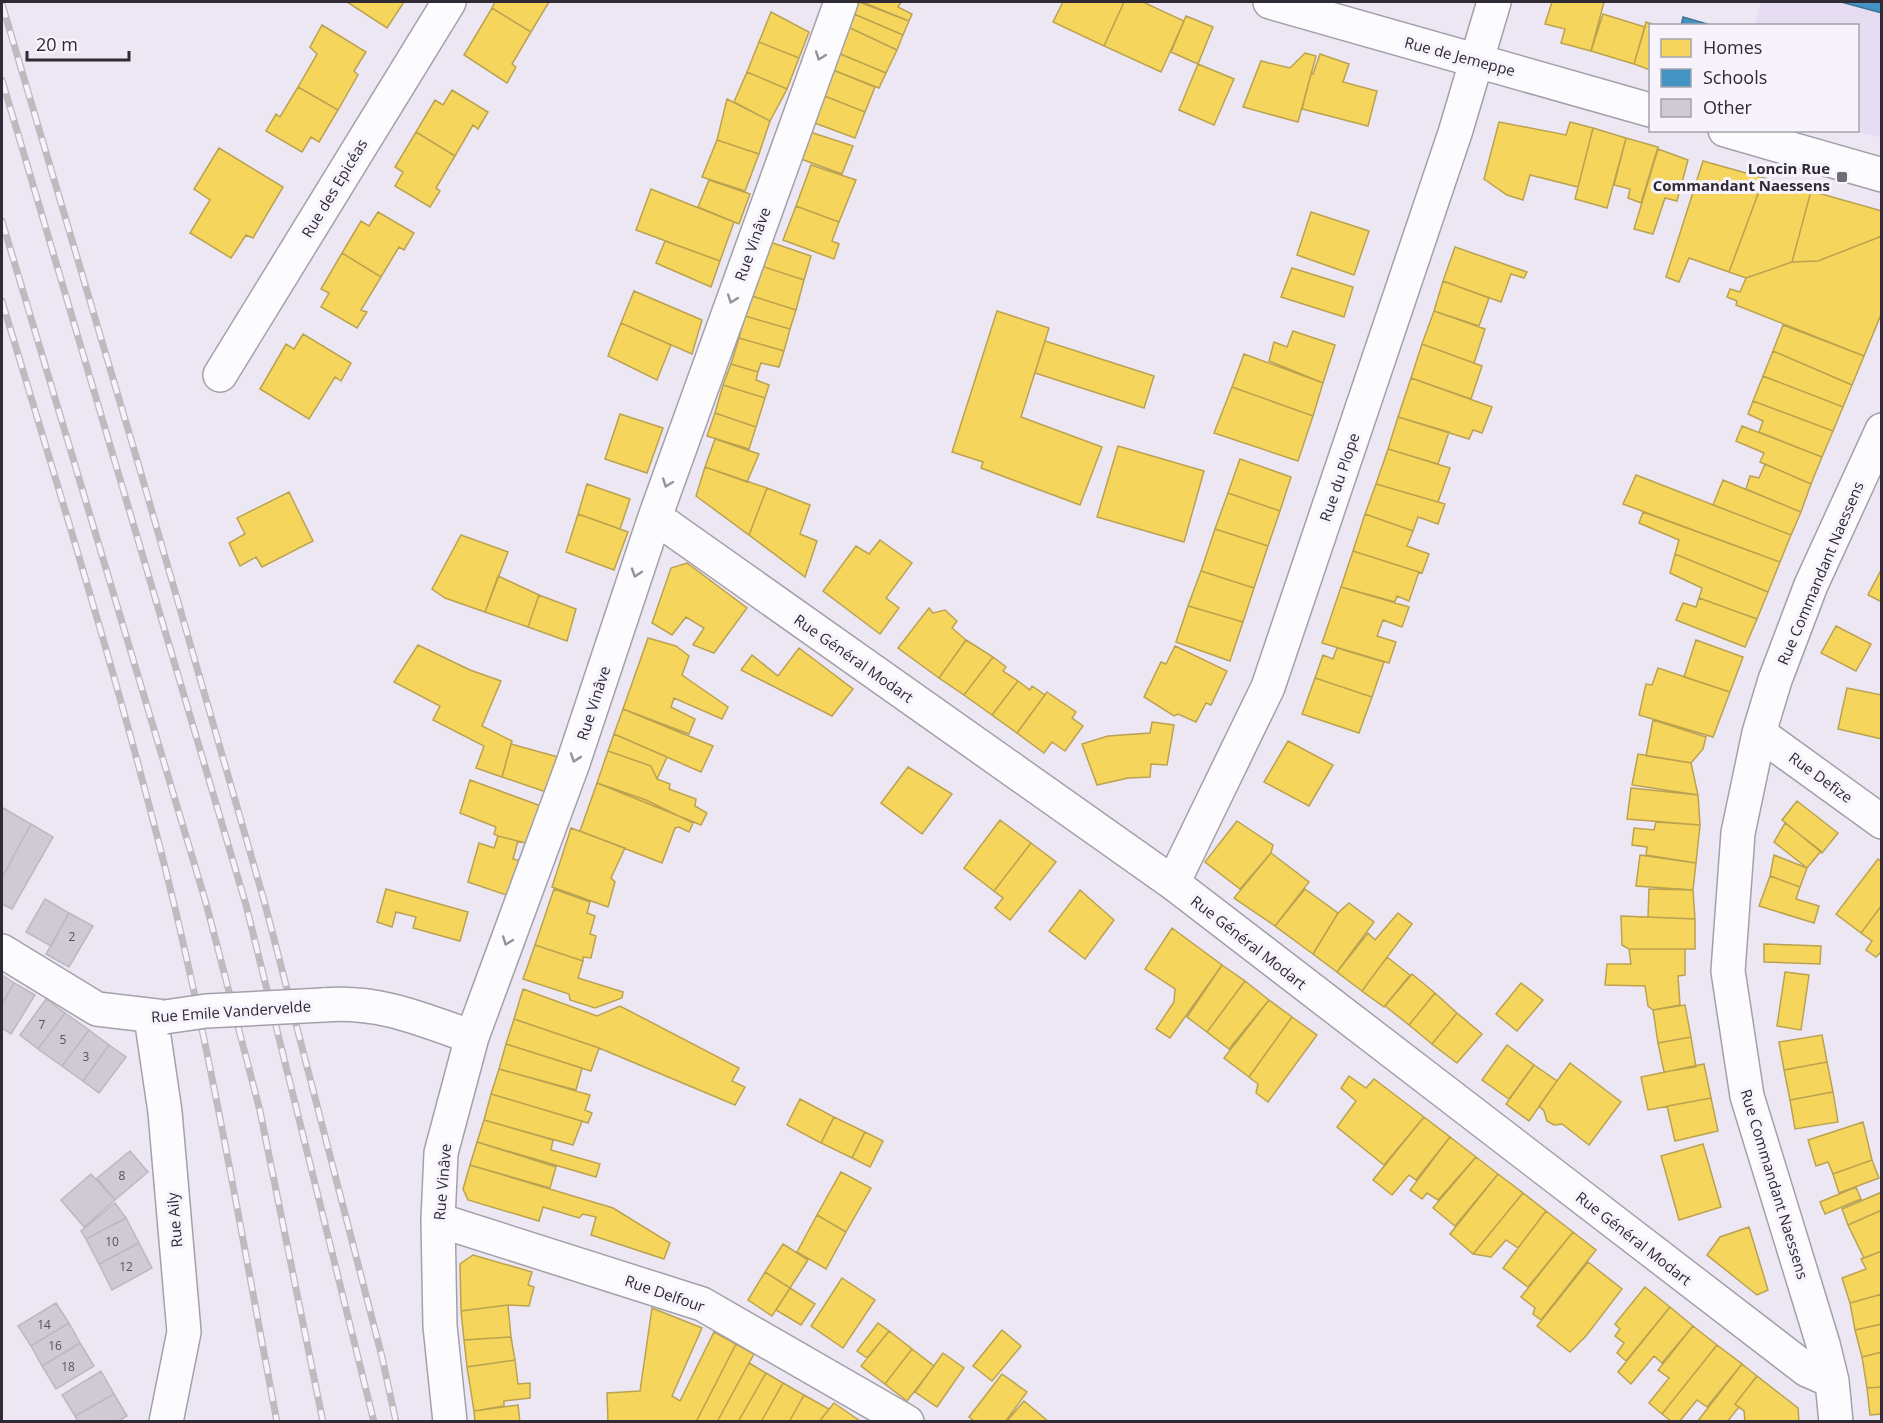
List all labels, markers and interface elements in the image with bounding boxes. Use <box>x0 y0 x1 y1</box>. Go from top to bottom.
scale bar <box>27 24 129 62</box>
legend <box>1649 24 1859 132</box>
text: 20 m <box>36 32 78 56</box>
street label: Rue de Jemeppe <box>1402 32 1518 80</box>
text: Homes <box>1703 35 1762 59</box>
one-way arrow <box>815 51 828 61</box>
text: Schools <box>1703 65 1767 89</box>
text: Other <box>1703 95 1753 119</box>
street label: Rue des Epicéas <box>297 135 371 241</box>
place label: Loncin Rue Commandant Naessens <box>1653 158 1830 195</box>
marker: Loncin Rue Commandant Naessens <box>1835 170 1849 184</box>
street label: Rue Vinâve <box>729 204 775 284</box>
one-way arrow <box>727 293 740 304</box>
street label: Rue du Plope <box>1314 430 1364 524</box>
one-way arrow <box>661 477 674 487</box>
street label: Rue Commandant Naessens <box>1772 478 1868 668</box>
one-way arrow <box>631 567 643 578</box>
street label: Rue Général Modart <box>790 609 918 707</box>
street label: Rue Vinâve <box>572 663 614 743</box>
street label: Rue Defize <box>1785 747 1857 807</box>
one-way arrow <box>570 752 582 763</box>
street label: Rue Général Modart <box>1187 891 1311 993</box>
house number: 2 <box>69 928 76 945</box>
one-way arrow <box>502 935 515 945</box>
street label: Rue Emile Vandervelde <box>150 995 312 1027</box>
house number: 7 <box>39 1016 46 1033</box>
house number: 5 <box>60 1031 67 1048</box>
house number: 3 <box>83 1048 90 1065</box>
street label: Rue Commandant Naessens <box>1737 1087 1813 1281</box>
street label: Rue Vinâve <box>429 1143 455 1221</box>
house number: 8 <box>119 1167 126 1184</box>
street label: Rue Général Modart <box>1572 1187 1696 1289</box>
street label: Rue Aily <box>162 1191 186 1248</box>
house number: 10 <box>105 1233 119 1250</box>
house number: 12 <box>119 1258 133 1275</box>
street label: Rue Delfour <box>622 1270 708 1316</box>
house number: 14 <box>37 1316 51 1333</box>
house number: 16 <box>48 1337 62 1354</box>
house number: 18 <box>61 1358 75 1375</box>

